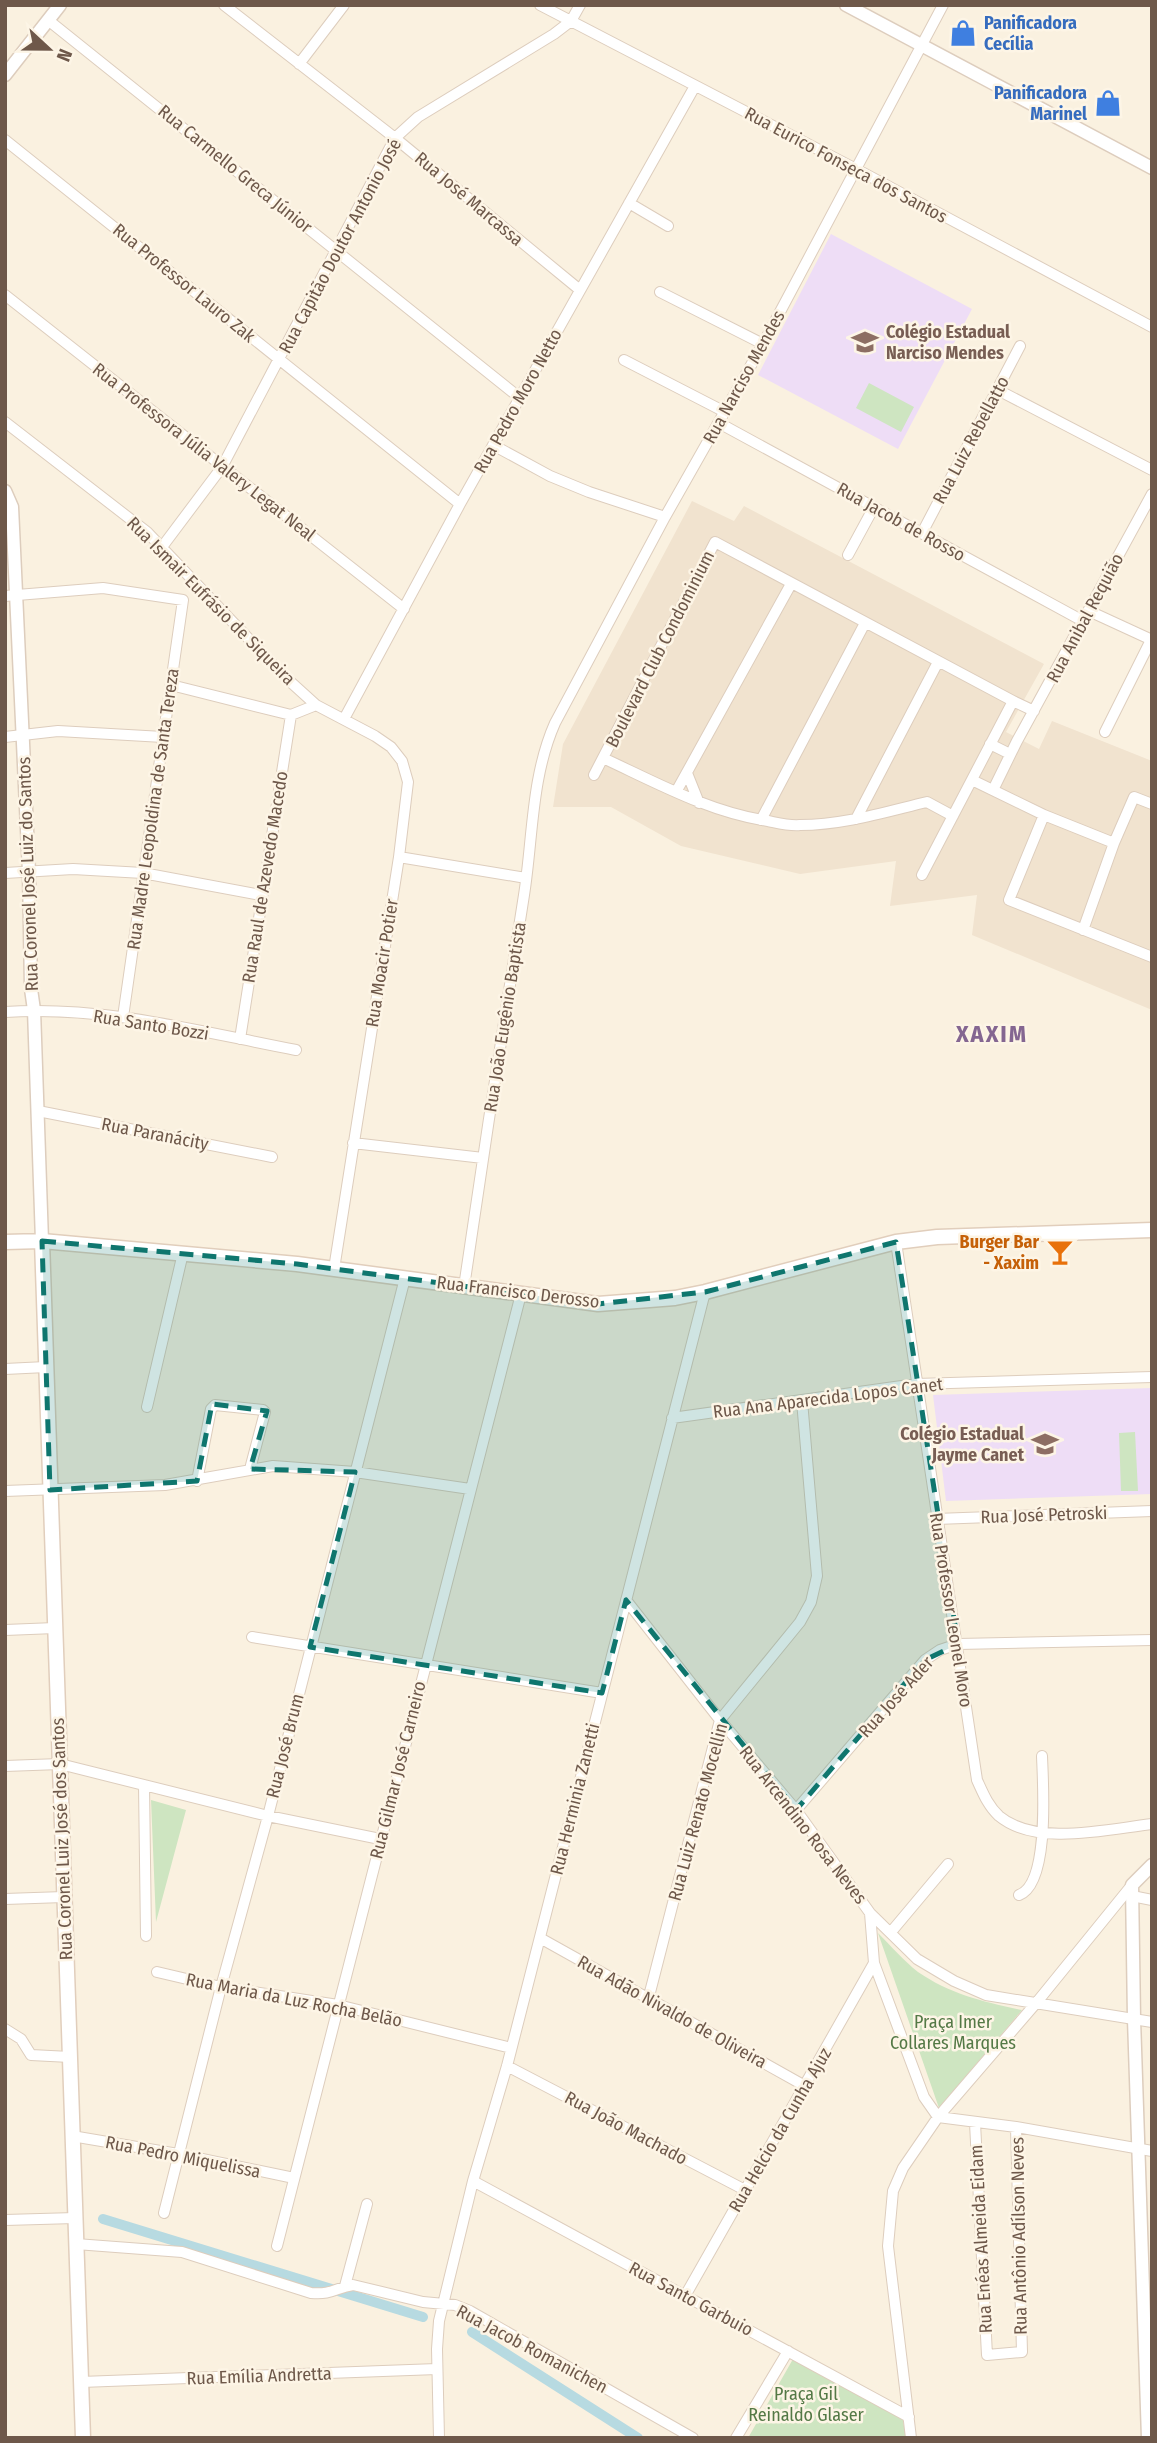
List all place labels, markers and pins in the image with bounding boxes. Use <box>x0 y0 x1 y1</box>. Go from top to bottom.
place label: Panificadora Cecília <box>984 12 1077 55</box>
shop icon: Panificadora Cecília <box>948 18 978 48</box>
place label: Panificadora Marinel <box>994 82 1087 125</box>
shop icon: Panificadora Marinel <box>1093 88 1123 118</box>
place label: Colégio Estadual Narciso Mendes <box>886 321 1010 364</box>
school or university icon: Colégio Estadual Narciso Mendes <box>850 327 880 357</box>
place label: Burger Bar - Xaxim <box>960 1231 1039 1274</box>
bar icon: Burger Bar - Xaxim <box>1045 1237 1075 1267</box>
place label: Colégio Estadual Jayme Canet <box>900 1423 1025 1466</box>
school or university icon: Colégio Estadual Jayme Canet <box>1030 1429 1060 1459</box>

